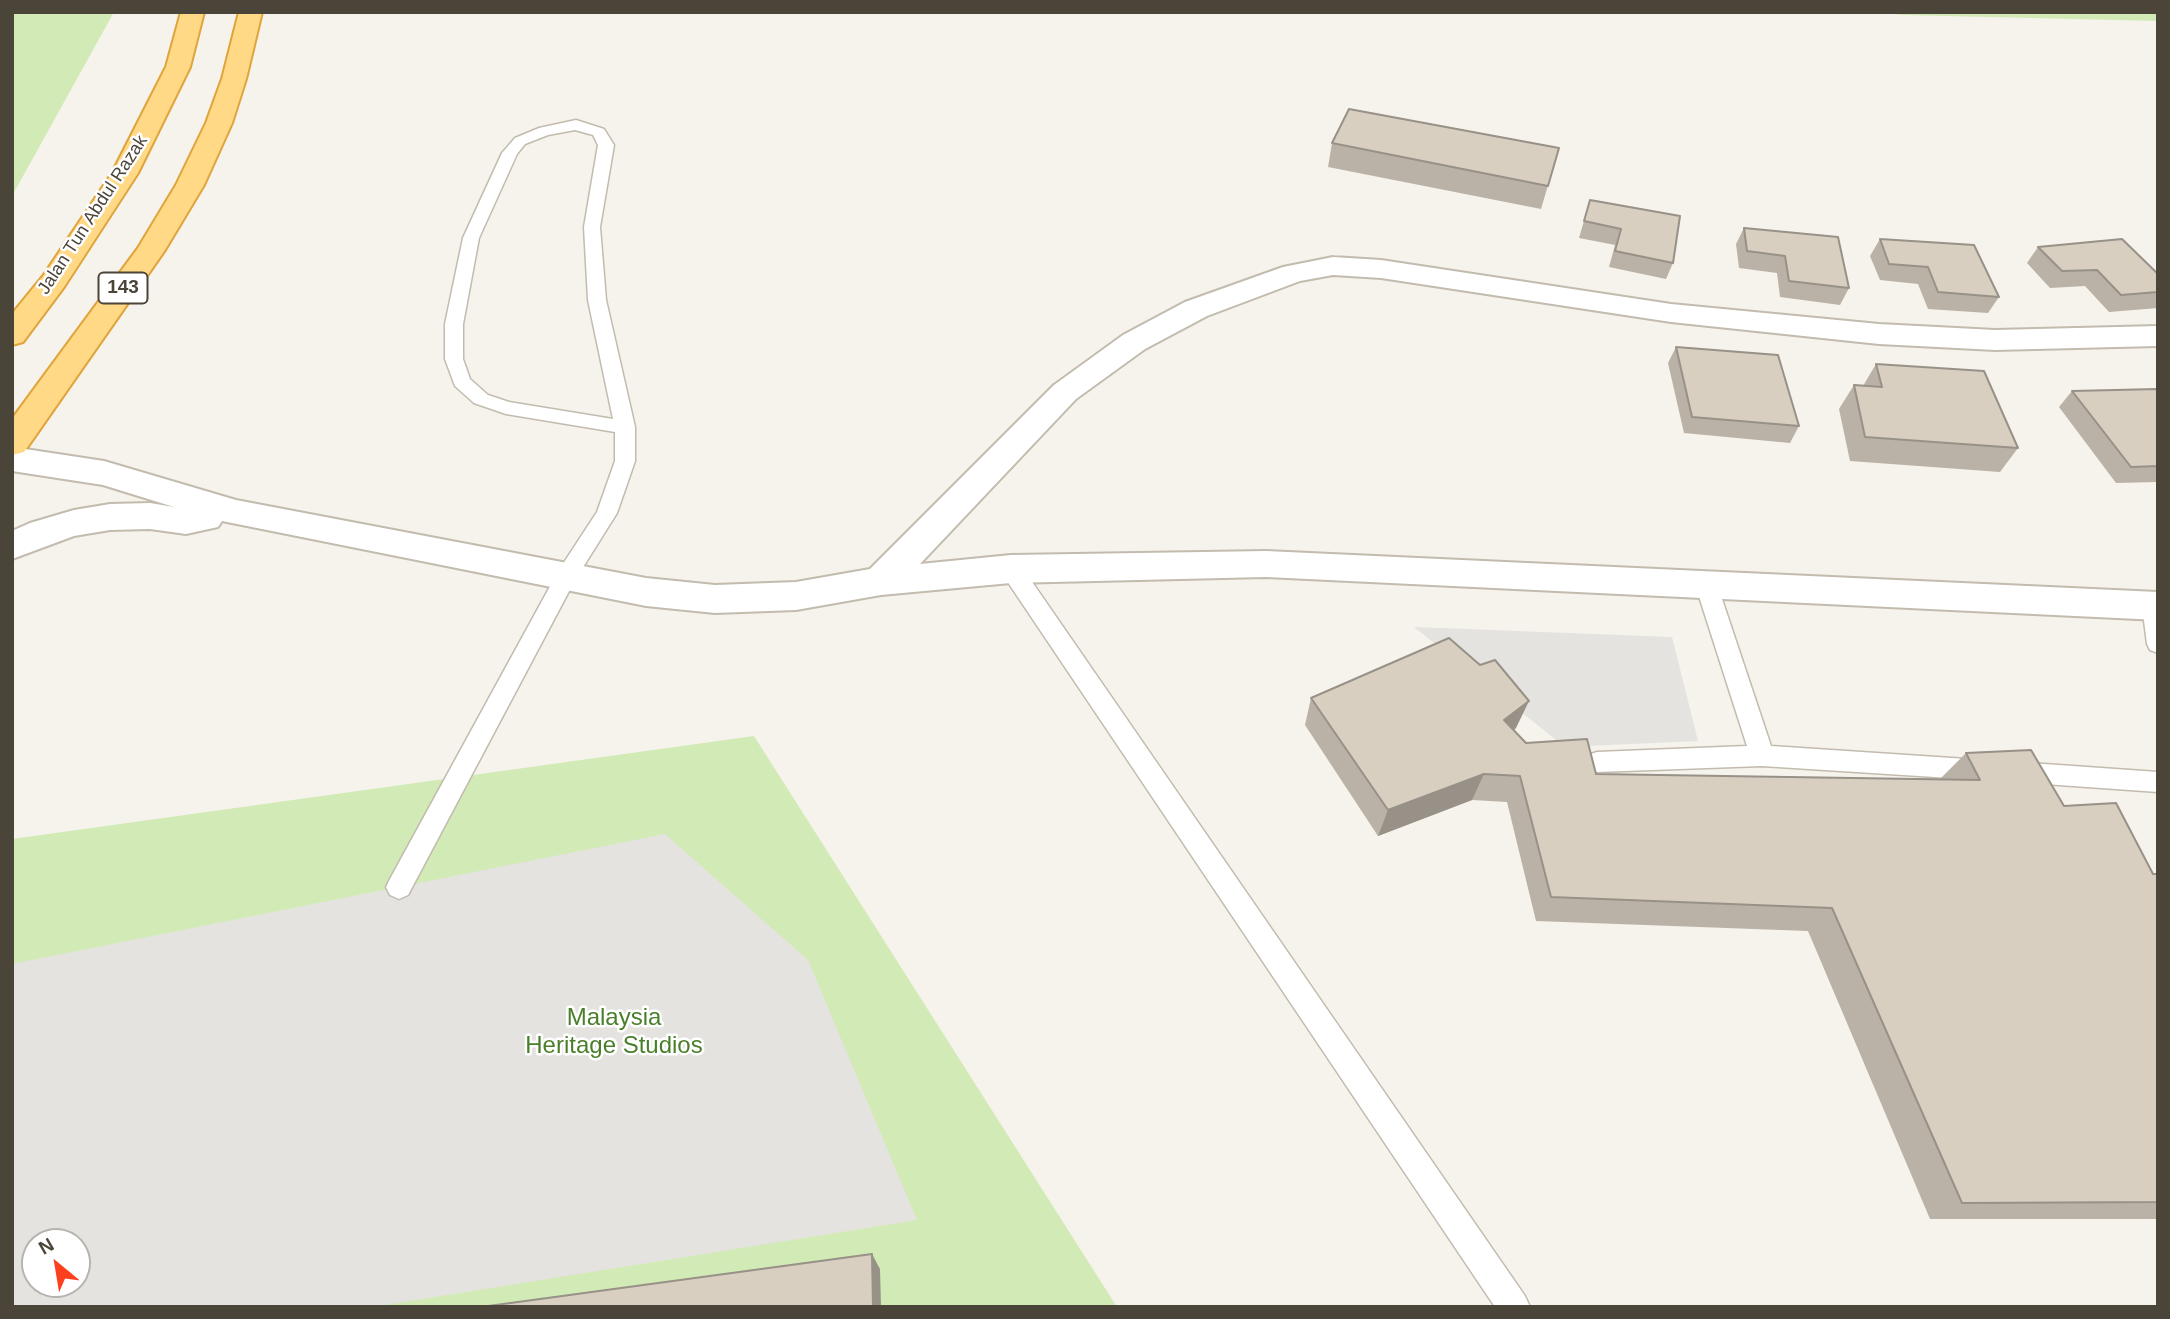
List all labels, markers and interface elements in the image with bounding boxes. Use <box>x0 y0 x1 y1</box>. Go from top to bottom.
street label: Jalan Tun Abdul Razak <box>33 131 153 299</box>
road number: 143 <box>99 272 148 304</box>
park label: Malaysia Heritage Studios <box>525 1004 703 1060</box>
north arrow <box>21 1228 91 1298</box>
text: N <box>35 1234 57 1259</box>

